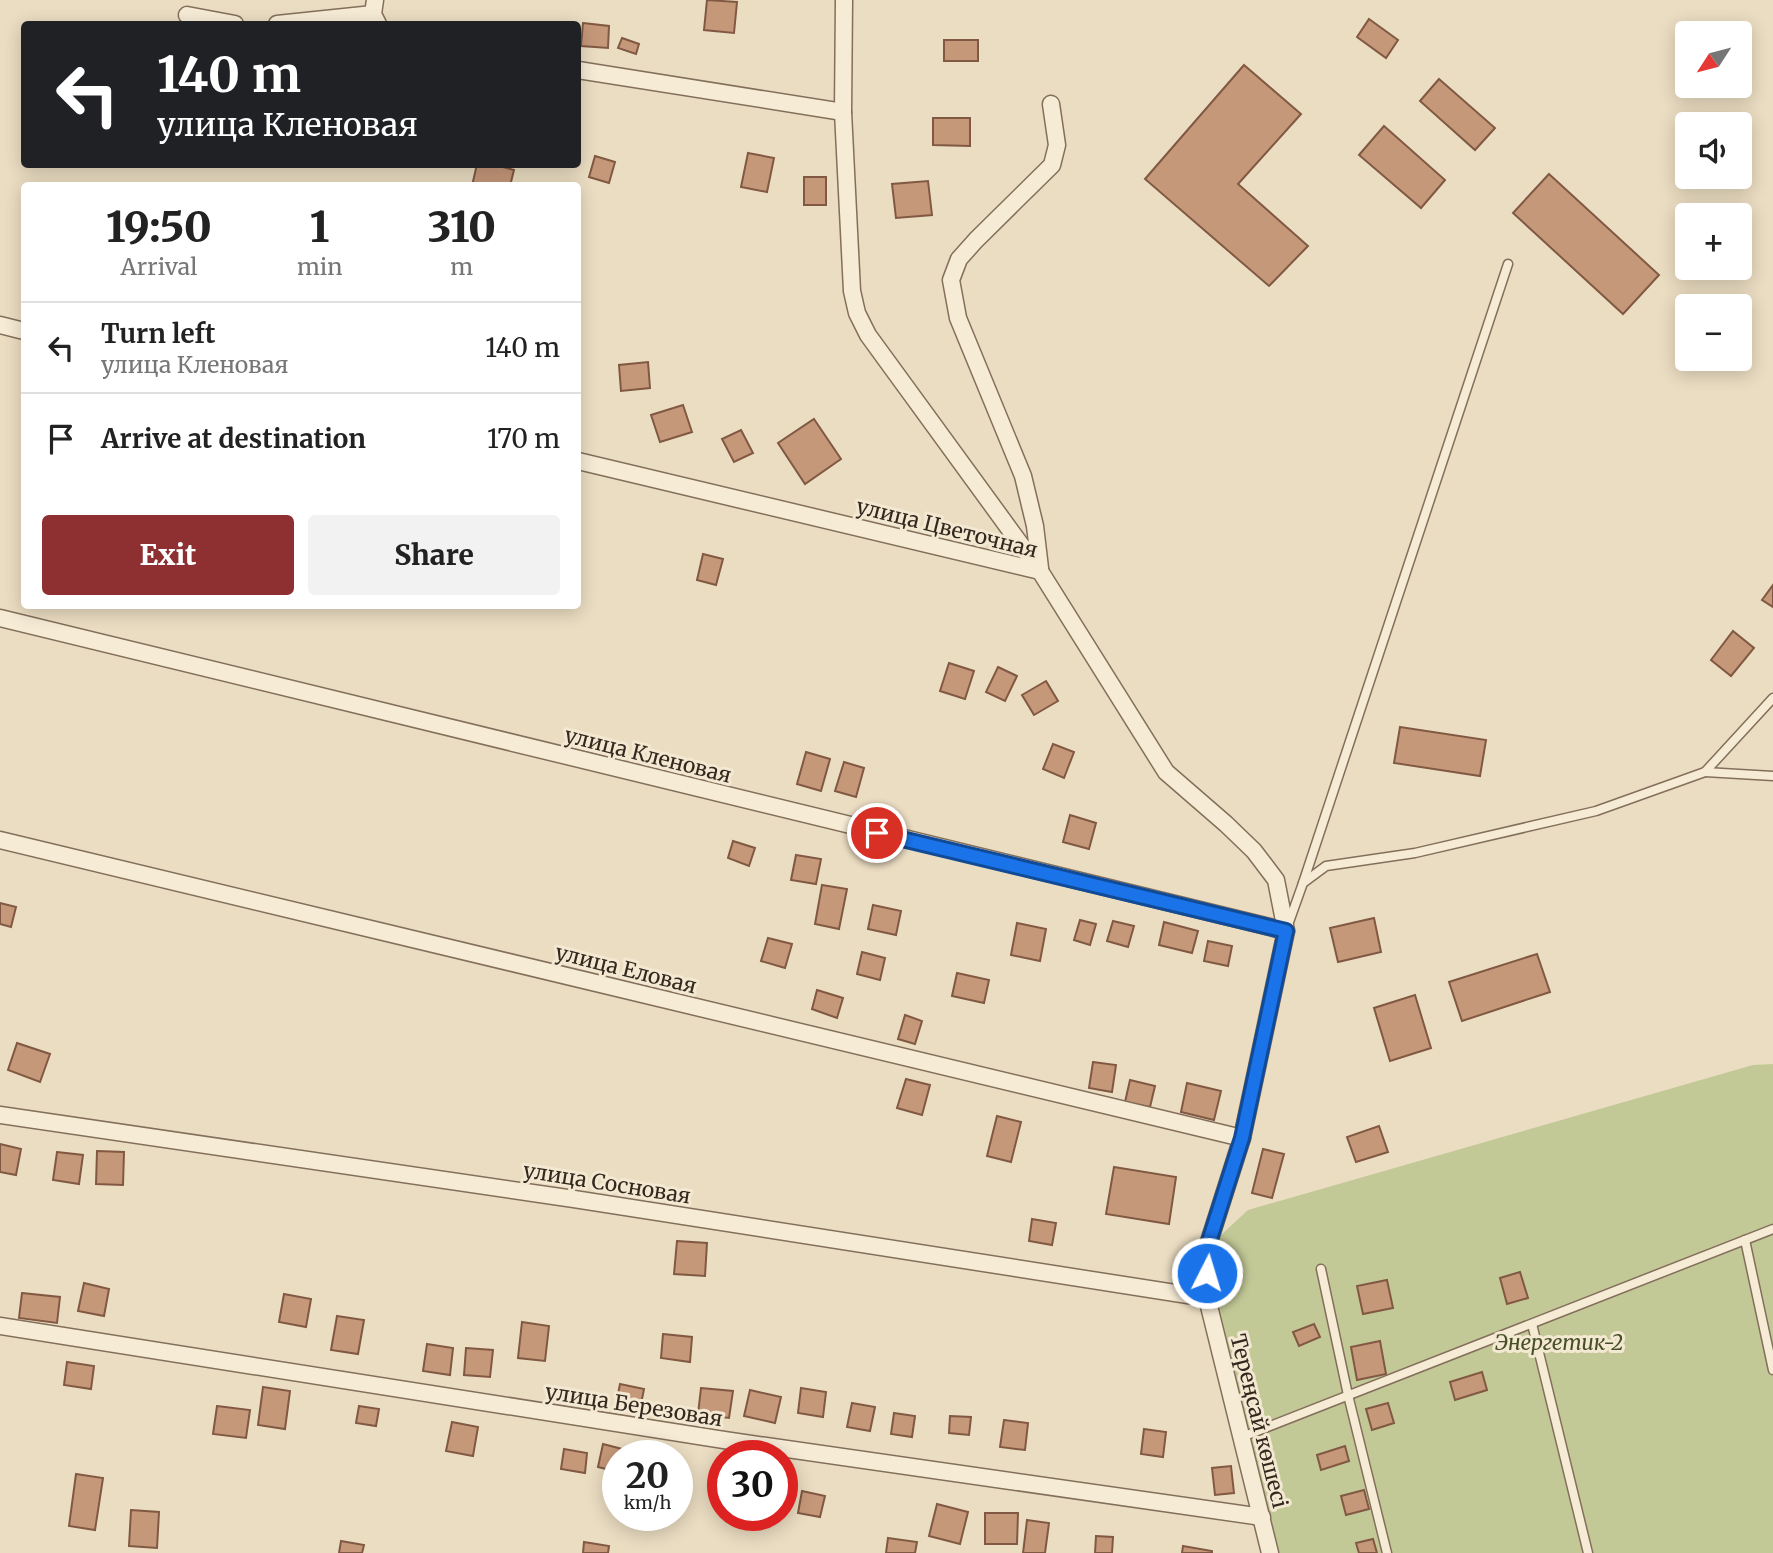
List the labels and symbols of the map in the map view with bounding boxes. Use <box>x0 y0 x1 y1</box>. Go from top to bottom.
north arrow <box>1675 21 1752 98</box>
street label: улица Цветочная <box>854 492 1040 564</box>
street label: улица Кленовая <box>562 721 734 789</box>
pin <box>847 803 907 863</box>
street label: улица Еловая <box>553 938 699 1000</box>
street label: улица Сосновая <box>521 1156 693 1210</box>
position arrow <box>1170 1236 1244 1310</box>
park label: Энергетик-2 <box>1495 1329 1623 1356</box>
street label: Тереңсай көшесі <box>1224 1331 1294 1511</box>
street label: улица Березовая <box>543 1378 725 1432</box>
speed limit sign: 30 <box>707 1440 798 1531</box>

